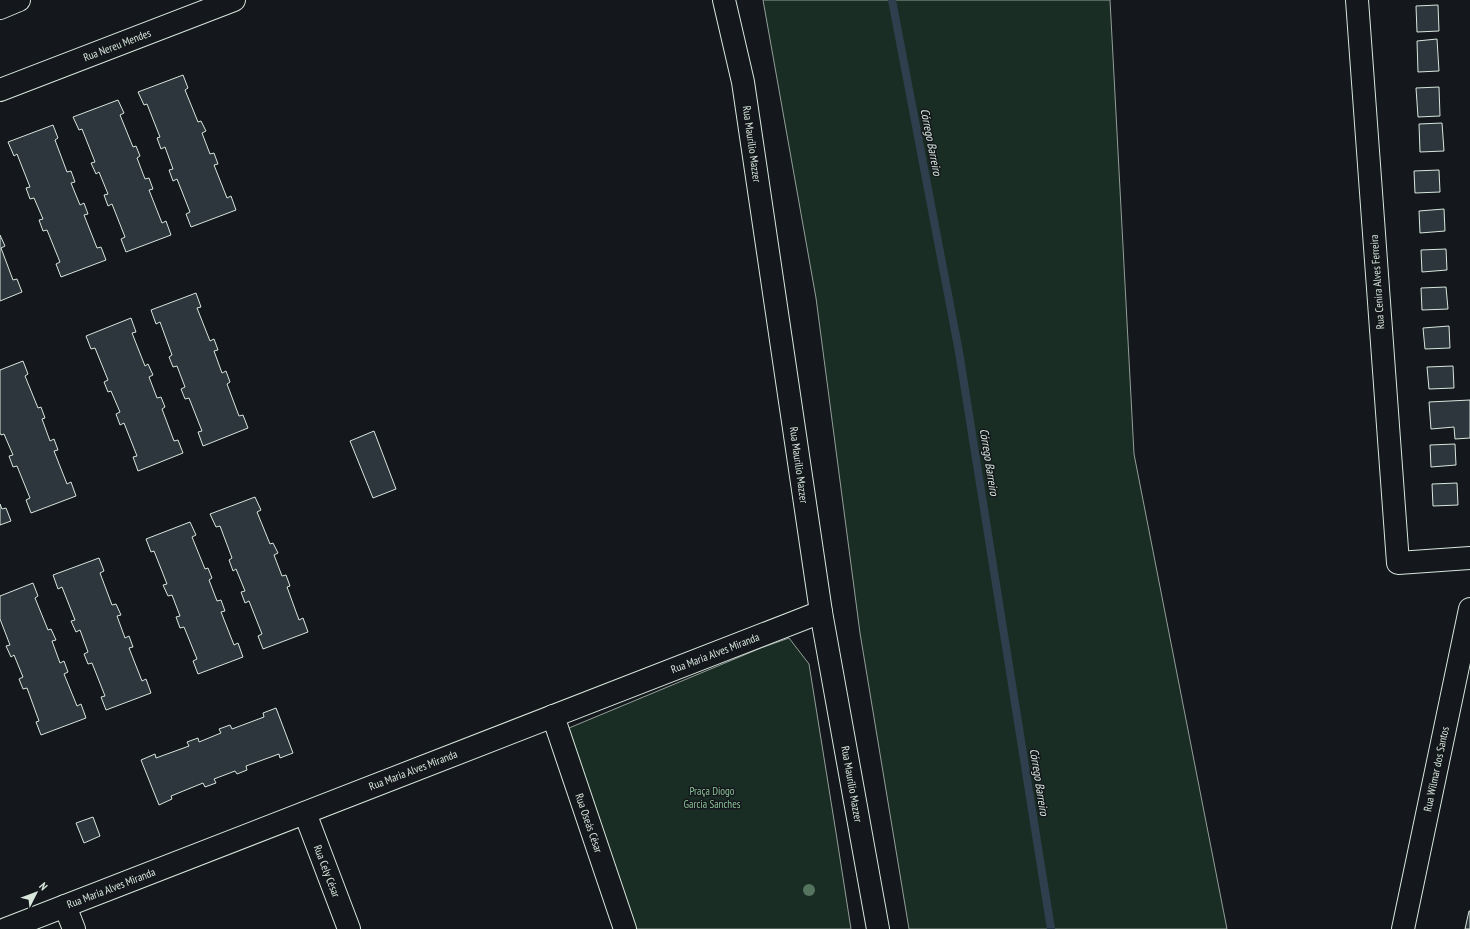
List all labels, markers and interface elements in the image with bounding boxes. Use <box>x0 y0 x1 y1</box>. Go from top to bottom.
street label: Rua Nereu Mendes <box>81 26 153 64</box>
street label: Rua Maurilio Mazzer <box>740 105 764 183</box>
water label: Córrego Barreiro <box>918 107 945 177</box>
street label: Rua Cenira Alves Ferreira <box>1367 234 1387 330</box>
street label: Rua Maurilio Mazzer <box>787 426 811 504</box>
water label: Córrego Barreiro <box>977 427 1002 497</box>
street label: Rua Maria Alves Miranda <box>669 630 761 676</box>
street label: Rua Wilmar dos Santos <box>1420 725 1452 813</box>
street label: Rua Maurilio Mazzer <box>838 745 866 823</box>
street label: Rua Maria Alves Miranda <box>367 747 459 793</box>
water label: Córrego Barreiro <box>1027 747 1052 817</box>
park label: Praça Diogo Garcia Sanches <box>684 784 741 811</box>
street label: Rua Oseás César <box>572 791 606 855</box>
street label: Rua Cely César <box>311 843 343 899</box>
street label: Rua Maria Alves Miranda <box>65 865 157 911</box>
north arrow <box>16 873 56 913</box>
text: N <box>36 879 51 893</box>

